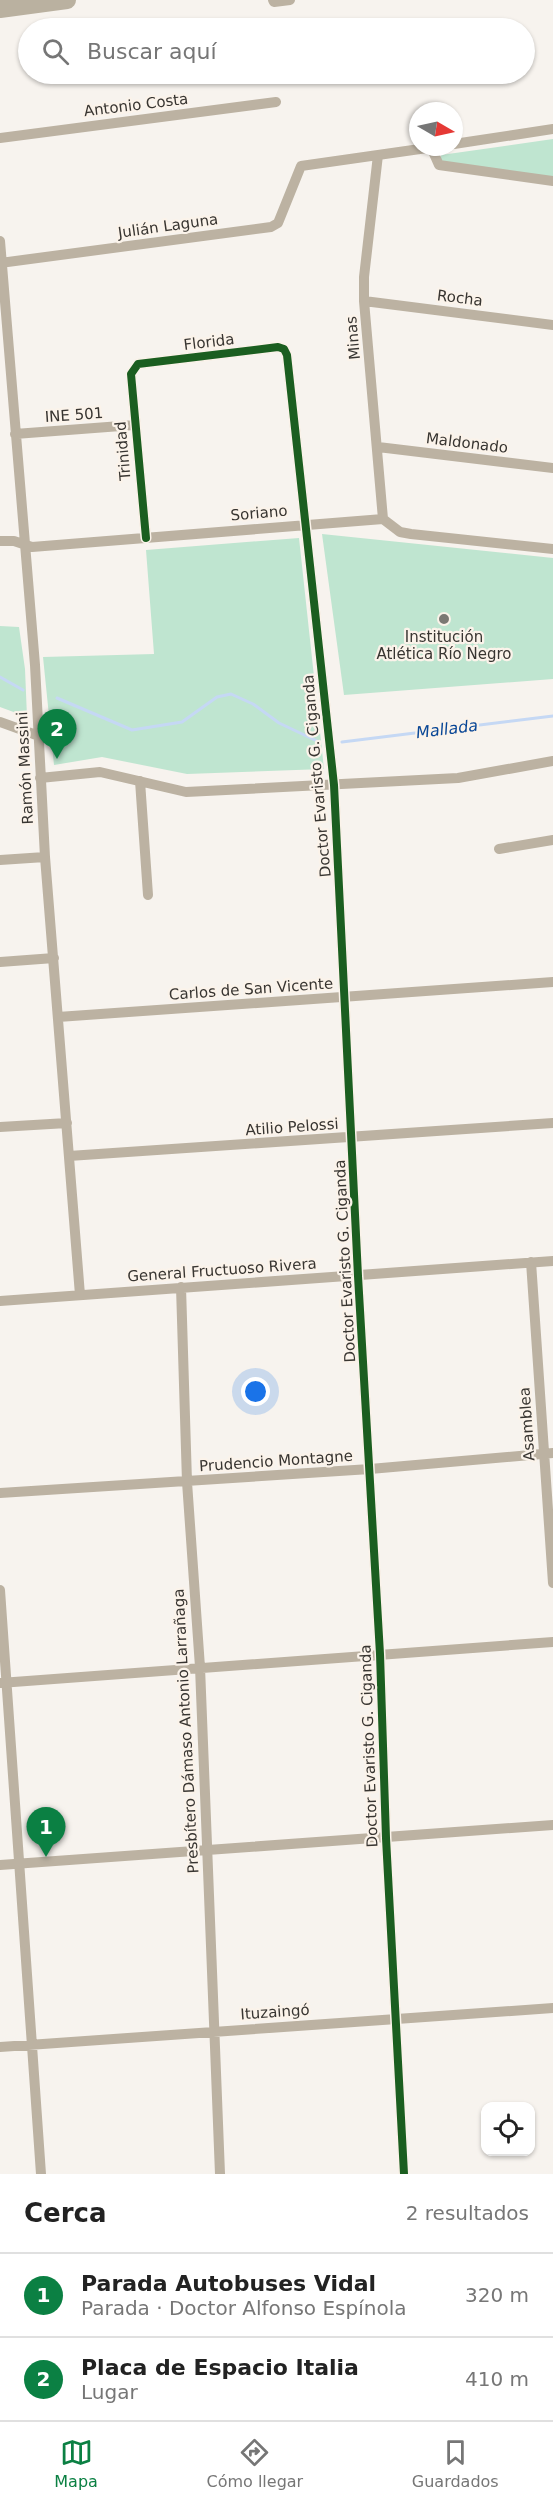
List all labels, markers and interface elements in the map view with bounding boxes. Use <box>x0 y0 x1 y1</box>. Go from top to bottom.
search box <box>18 18 535 84</box>
icon: search <box>39 35 72 68</box>
text: Buscar aquí <box>87 39 217 64</box>
street label: Antonio Costa <box>83 90 189 120</box>
north arrow <box>409 102 463 156</box>
street label: Julián Laguna <box>116 210 219 242</box>
street label: Rocha <box>436 286 484 310</box>
street label: Minas <box>342 315 364 361</box>
street label: Florida <box>183 330 235 354</box>
street label: INE 501 <box>44 404 104 426</box>
street label: Trinidad <box>111 421 135 482</box>
street label: Maldonado <box>425 429 509 457</box>
street label: Soriano <box>230 502 288 524</box>
marker: Institución Atlética Río Negro <box>437 612 451 626</box>
place label: Institución Atlética Río Negro <box>376 628 512 663</box>
street label: Doctor Evaristo G. Ciganda <box>299 674 335 878</box>
pin: 2 <box>38 710 76 759</box>
street label: Ramón Massini <box>13 711 37 825</box>
water label: Mallada <box>415 716 479 742</box>
street label: Carlos de San Vicente <box>168 974 334 1004</box>
street label: Atilio Pelossi <box>245 1115 339 1139</box>
street label: Doctor Evaristo G. Ciganda <box>331 1159 359 1363</box>
street label: General Fructuoso Rivera <box>127 1254 317 1286</box>
your location <box>241 1377 270 1406</box>
street label: Asamblea <box>515 1386 539 1462</box>
street label: Prudencio Montagne <box>199 1447 353 1475</box>
street label: Presbítero Dámaso Antonio Larrañaga <box>170 1588 202 1874</box>
street label: Doctor Evaristo G. Ciganda <box>356 1644 382 1848</box>
pin: 1 <box>26 1808 66 1857</box>
street label: Ituzaingó <box>240 2001 310 2023</box>
map controls <box>481 2102 535 2156</box>
button: locate <box>481 2102 535 2156</box>
text: Cerca <box>24 2198 107 2228</box>
text: 2 resultados <box>406 2201 529 2225</box>
text: Parada Autobuses Vidal <box>81 2271 376 2296</box>
text: 1 <box>37 2283 50 2307</box>
text: 320 m <box>465 2283 529 2307</box>
text: Parada · Doctor Alfonso Espínola <box>81 2296 406 2320</box>
text: Placa de Espacio Italia <box>81 2355 359 2380</box>
text: 2 <box>37 2367 50 2391</box>
text: 410 m <box>465 2367 529 2391</box>
text: Lugar <box>81 2380 138 2404</box>
tab: Mapa <box>54 2436 98 2491</box>
tab: Cómo llegar <box>206 2436 303 2491</box>
tab: Guardados <box>412 2436 499 2491</box>

